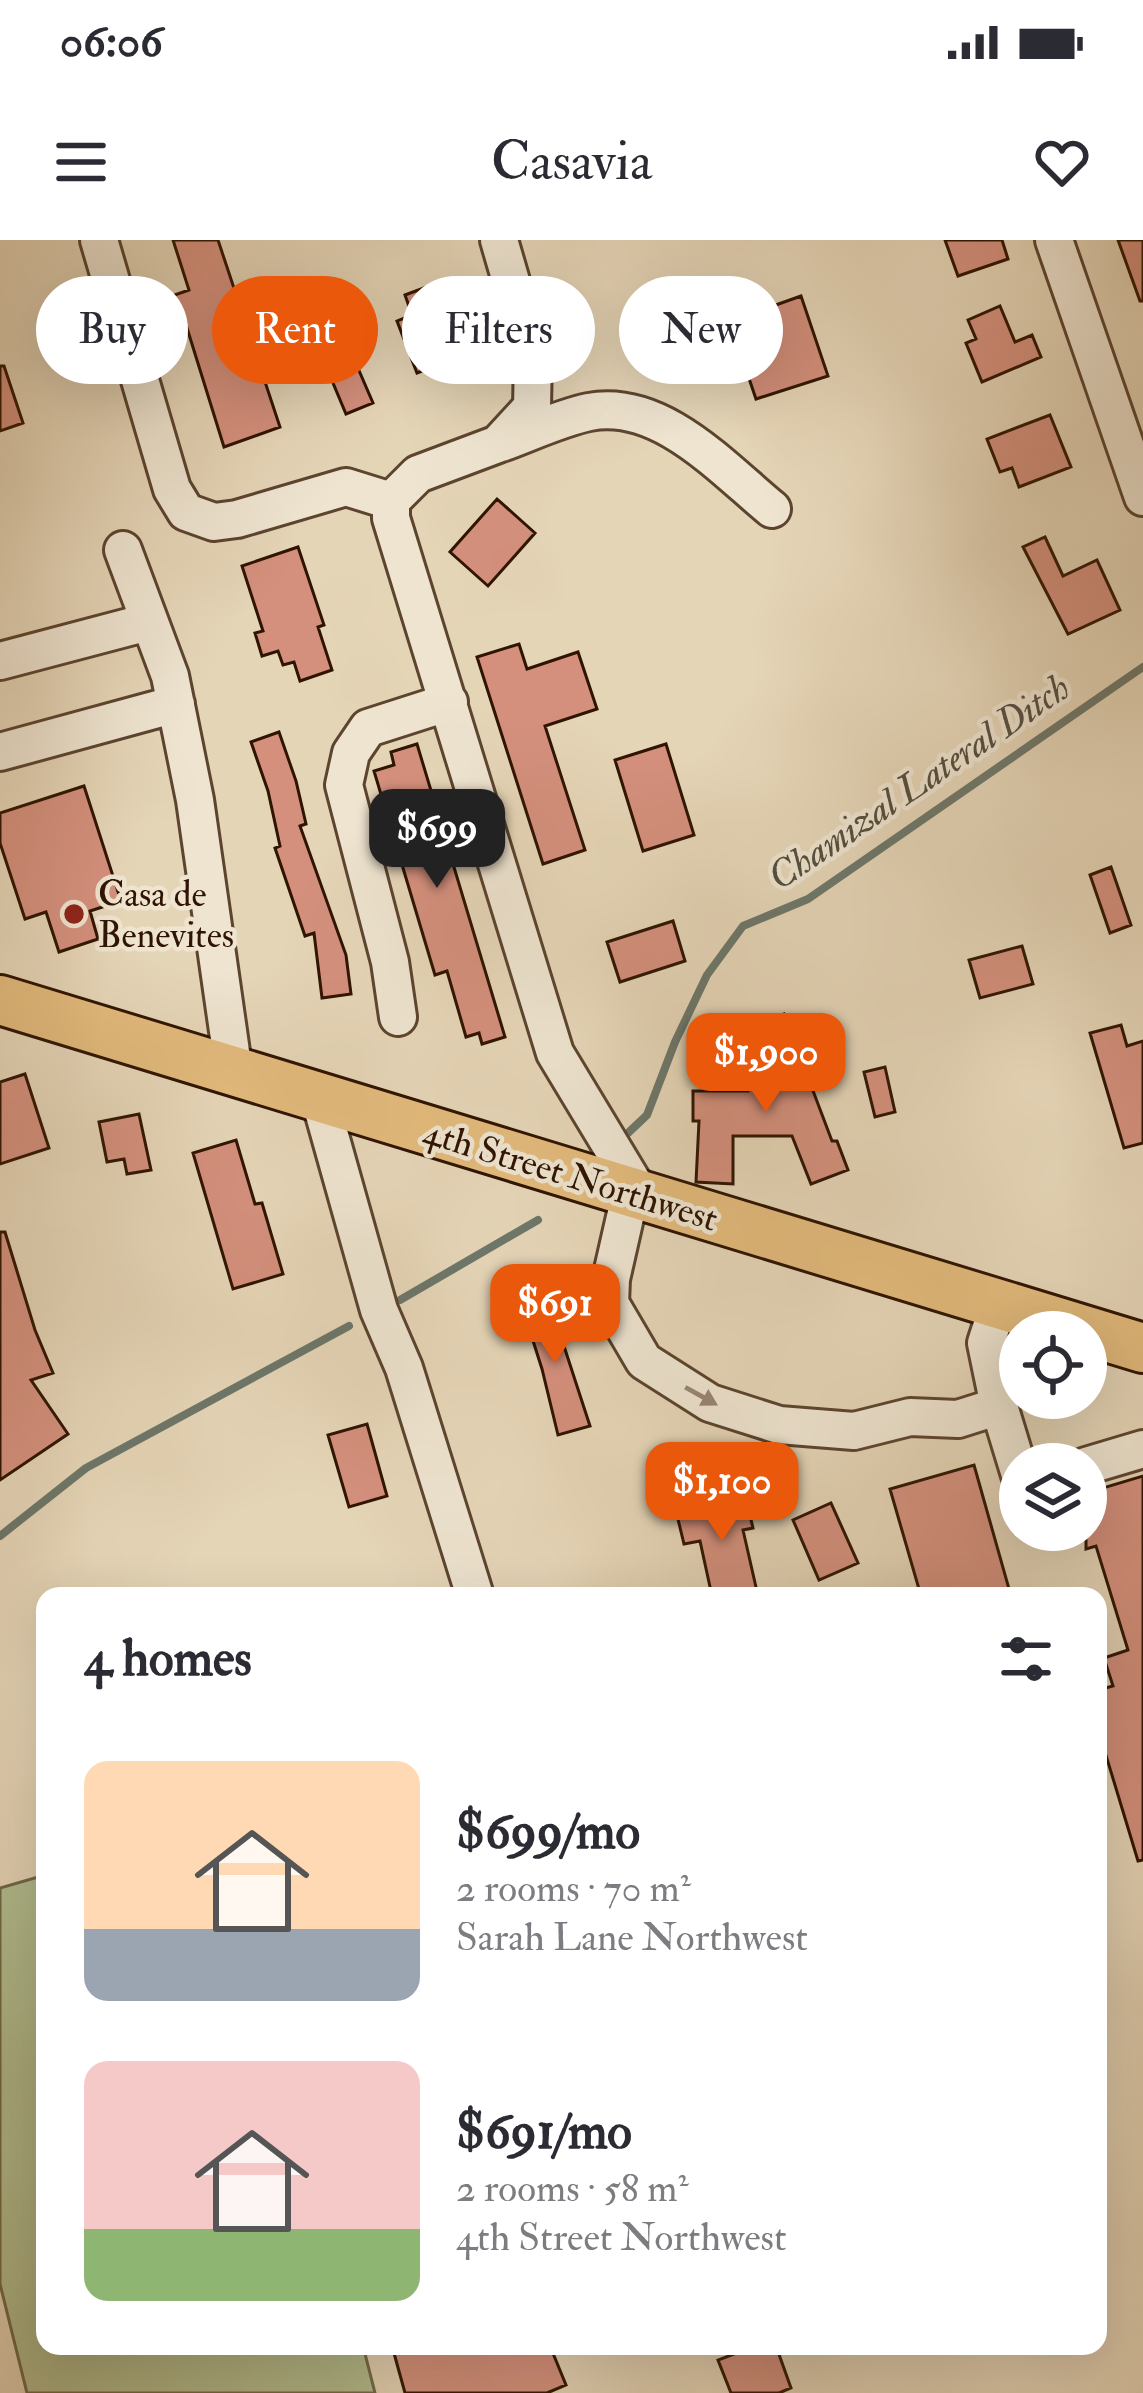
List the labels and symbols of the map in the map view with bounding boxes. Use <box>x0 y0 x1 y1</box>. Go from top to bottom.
water label: Chamizal Lateral Ditch <box>758 663 1079 902</box>
pin: $699 <box>366 789 508 891</box>
place label: Casa de Benevites <box>98 872 234 958</box>
marker: Casa de Benevites <box>61 901 87 927</box>
pin: $1,900 <box>668 1013 864 1115</box>
street label: 4th Street Northwest <box>418 1109 723 1242</box>
pin: $691 <box>484 1264 626 1366</box>
one-way arrow <box>684 1385 718 1406</box>
pin: $1,100 <box>624 1442 820 1544</box>

